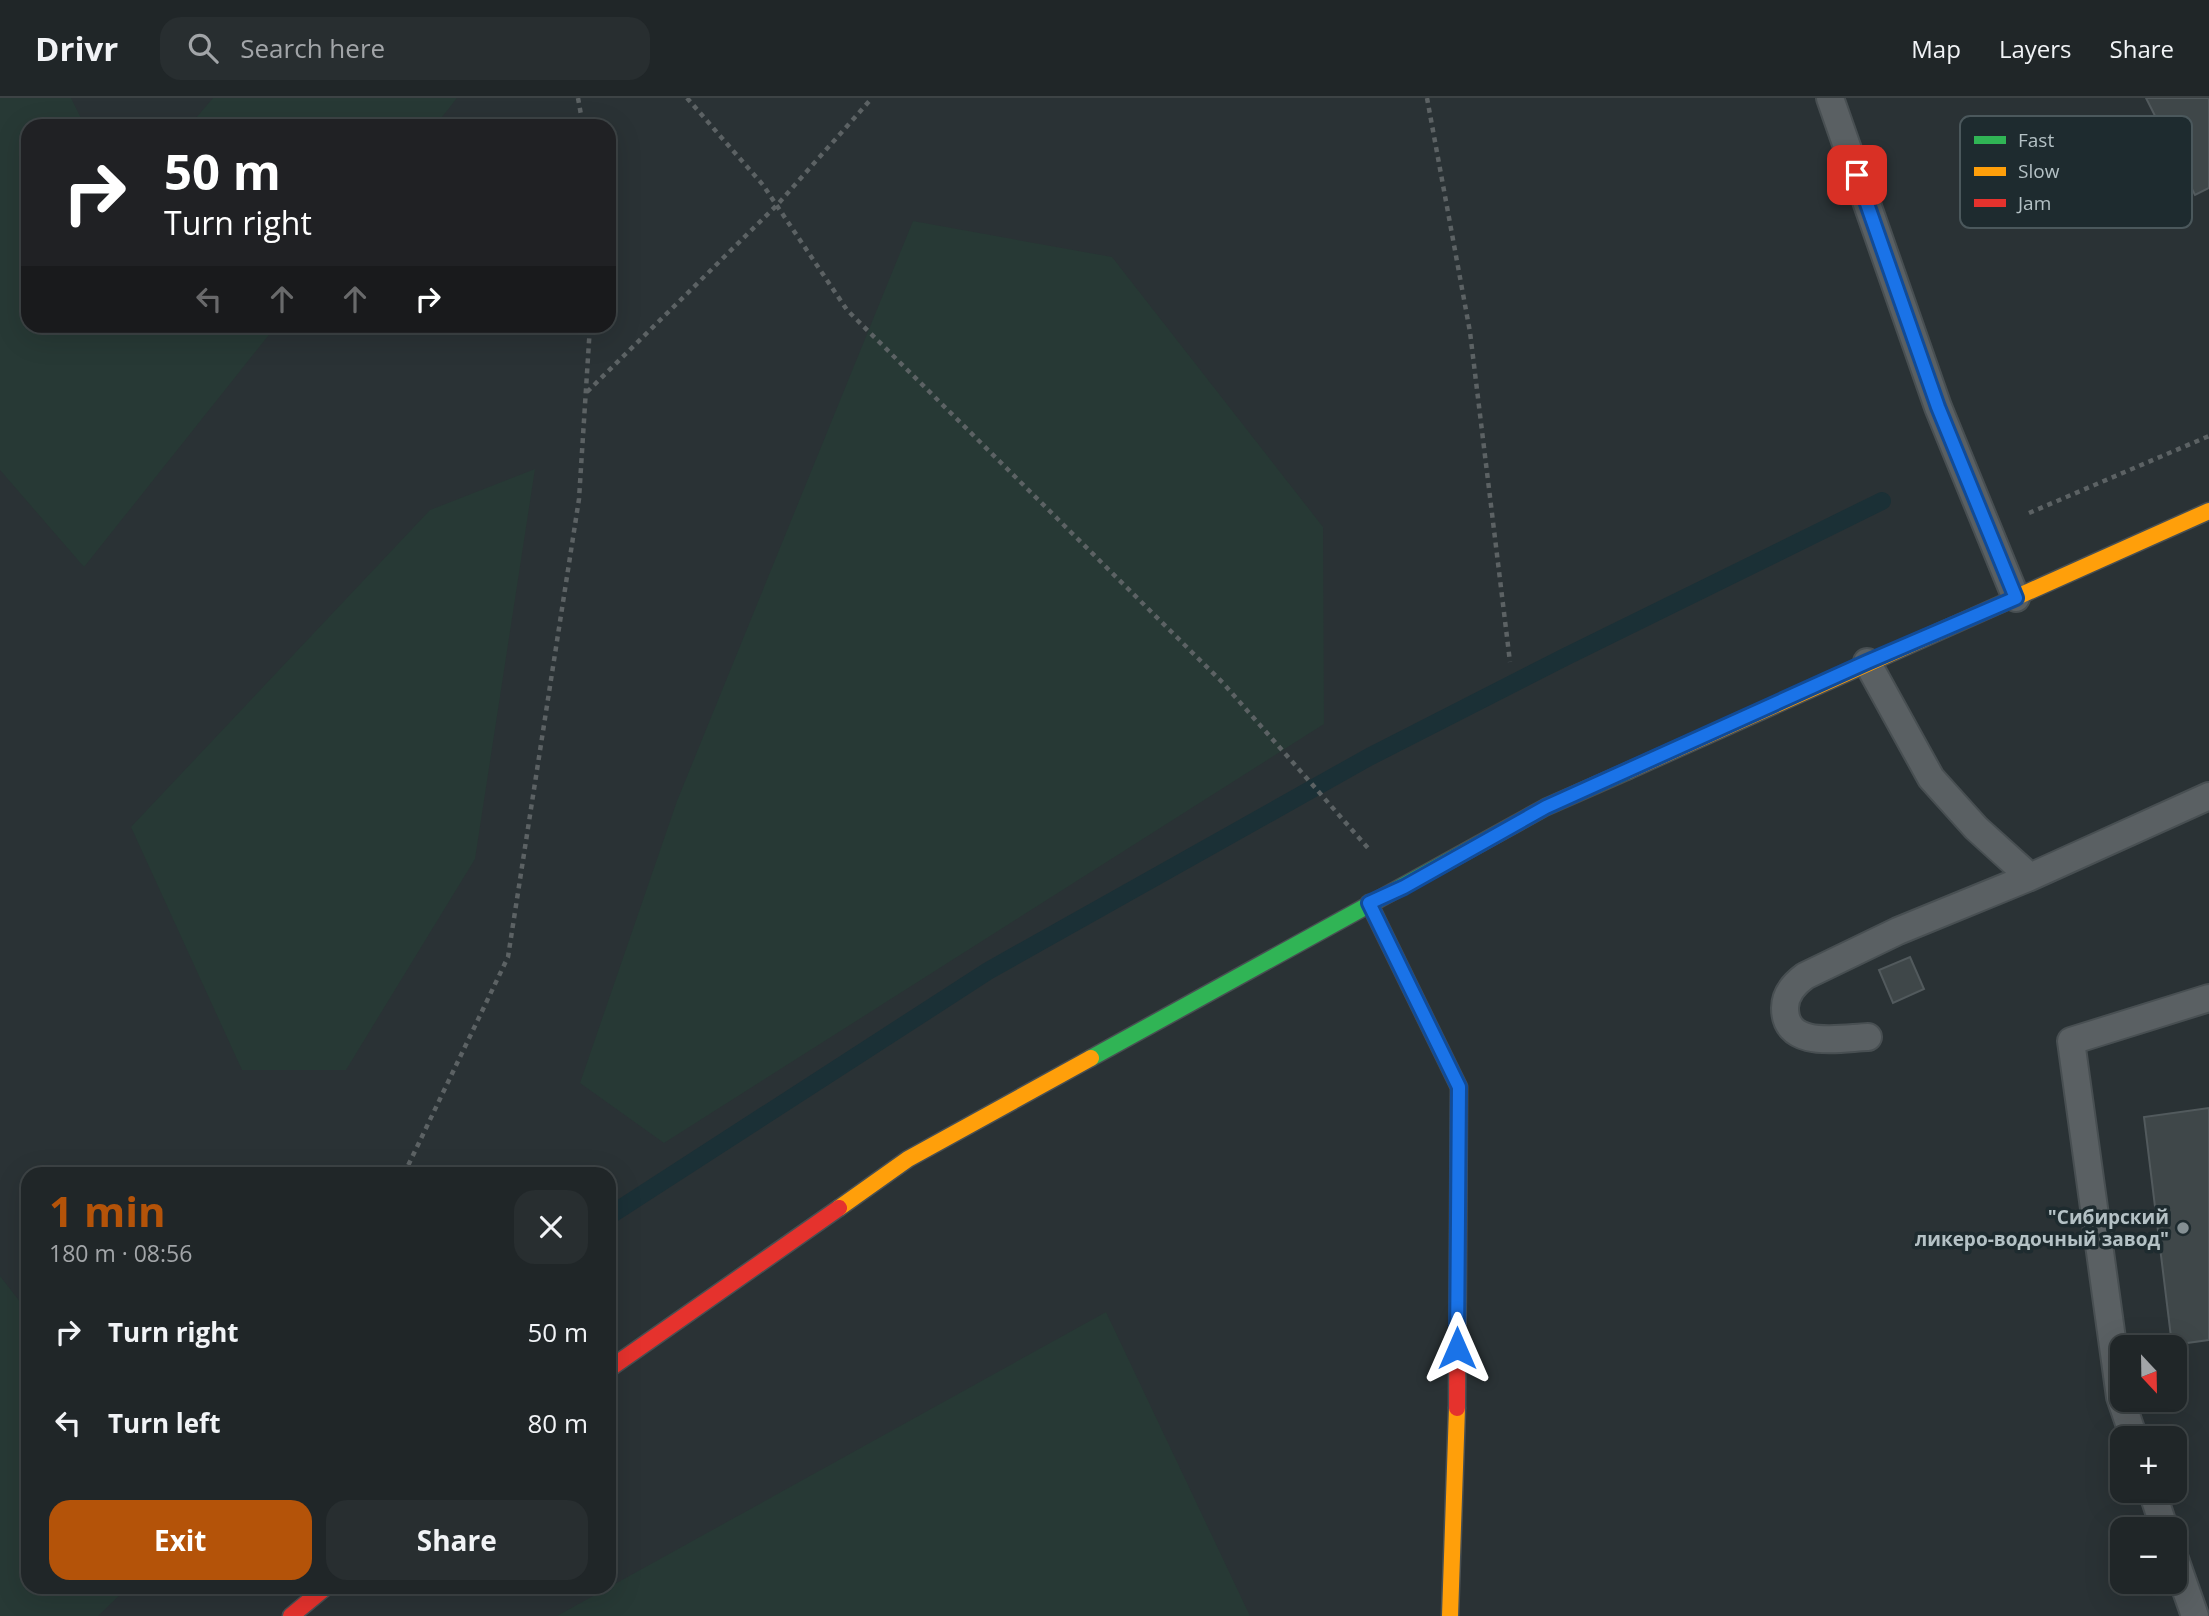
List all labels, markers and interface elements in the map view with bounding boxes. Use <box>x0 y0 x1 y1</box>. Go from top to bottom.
search box <box>160 17 650 80</box>
text: Drivr <box>35 26 118 71</box>
icon: search <box>184 29 222 67</box>
text: Search here <box>240 30 385 66</box>
text: Map <box>1911 32 1961 65</box>
text: Layers <box>1999 32 2072 65</box>
text: Share <box>2110 32 2174 65</box>
legend <box>1960 116 2192 228</box>
text: Fast <box>2018 127 2054 153</box>
text: 50 m <box>164 138 281 204</box>
pin <box>1827 145 1887 205</box>
icon: right <box>49 147 140 238</box>
icon: arrive <box>1838 156 1876 194</box>
text: Slow <box>2018 158 2060 184</box>
text: Jam <box>2016 190 2051 216</box>
text: Turn right <box>164 201 312 244</box>
icon: left <box>190 280 228 318</box>
icon: ahead <box>263 280 301 318</box>
icon: ahead <box>336 280 374 318</box>
icon: right <box>409 280 447 318</box>
text: 1 min <box>49 1182 166 1239</box>
button: close <box>514 1190 588 1264</box>
place label: "Сибирский ликеро-водочный завод" <box>1915 1204 2169 1252</box>
marker: "Сибирский ликеро-водочный завод" <box>2175 1220 2191 1236</box>
text: 180 m · 08:56 <box>49 1237 192 1269</box>
position arrow <box>1420 1311 1494 1385</box>
icon: right <box>49 1313 87 1351</box>
text: Turn right <box>108 1314 239 1350</box>
text: 50 m <box>527 1314 588 1350</box>
north arrow <box>2110 1335 2188 1412</box>
map controls <box>2110 1335 2187 1594</box>
icon: left <box>49 1404 87 1442</box>
text: Turn left <box>108 1405 220 1441</box>
text: 80 m <box>527 1405 588 1441</box>
button: + <box>2110 1426 2187 1503</box>
button: Exit <box>49 1500 312 1580</box>
button: Share <box>326 1500 588 1580</box>
button: − <box>2110 1517 2187 1594</box>

